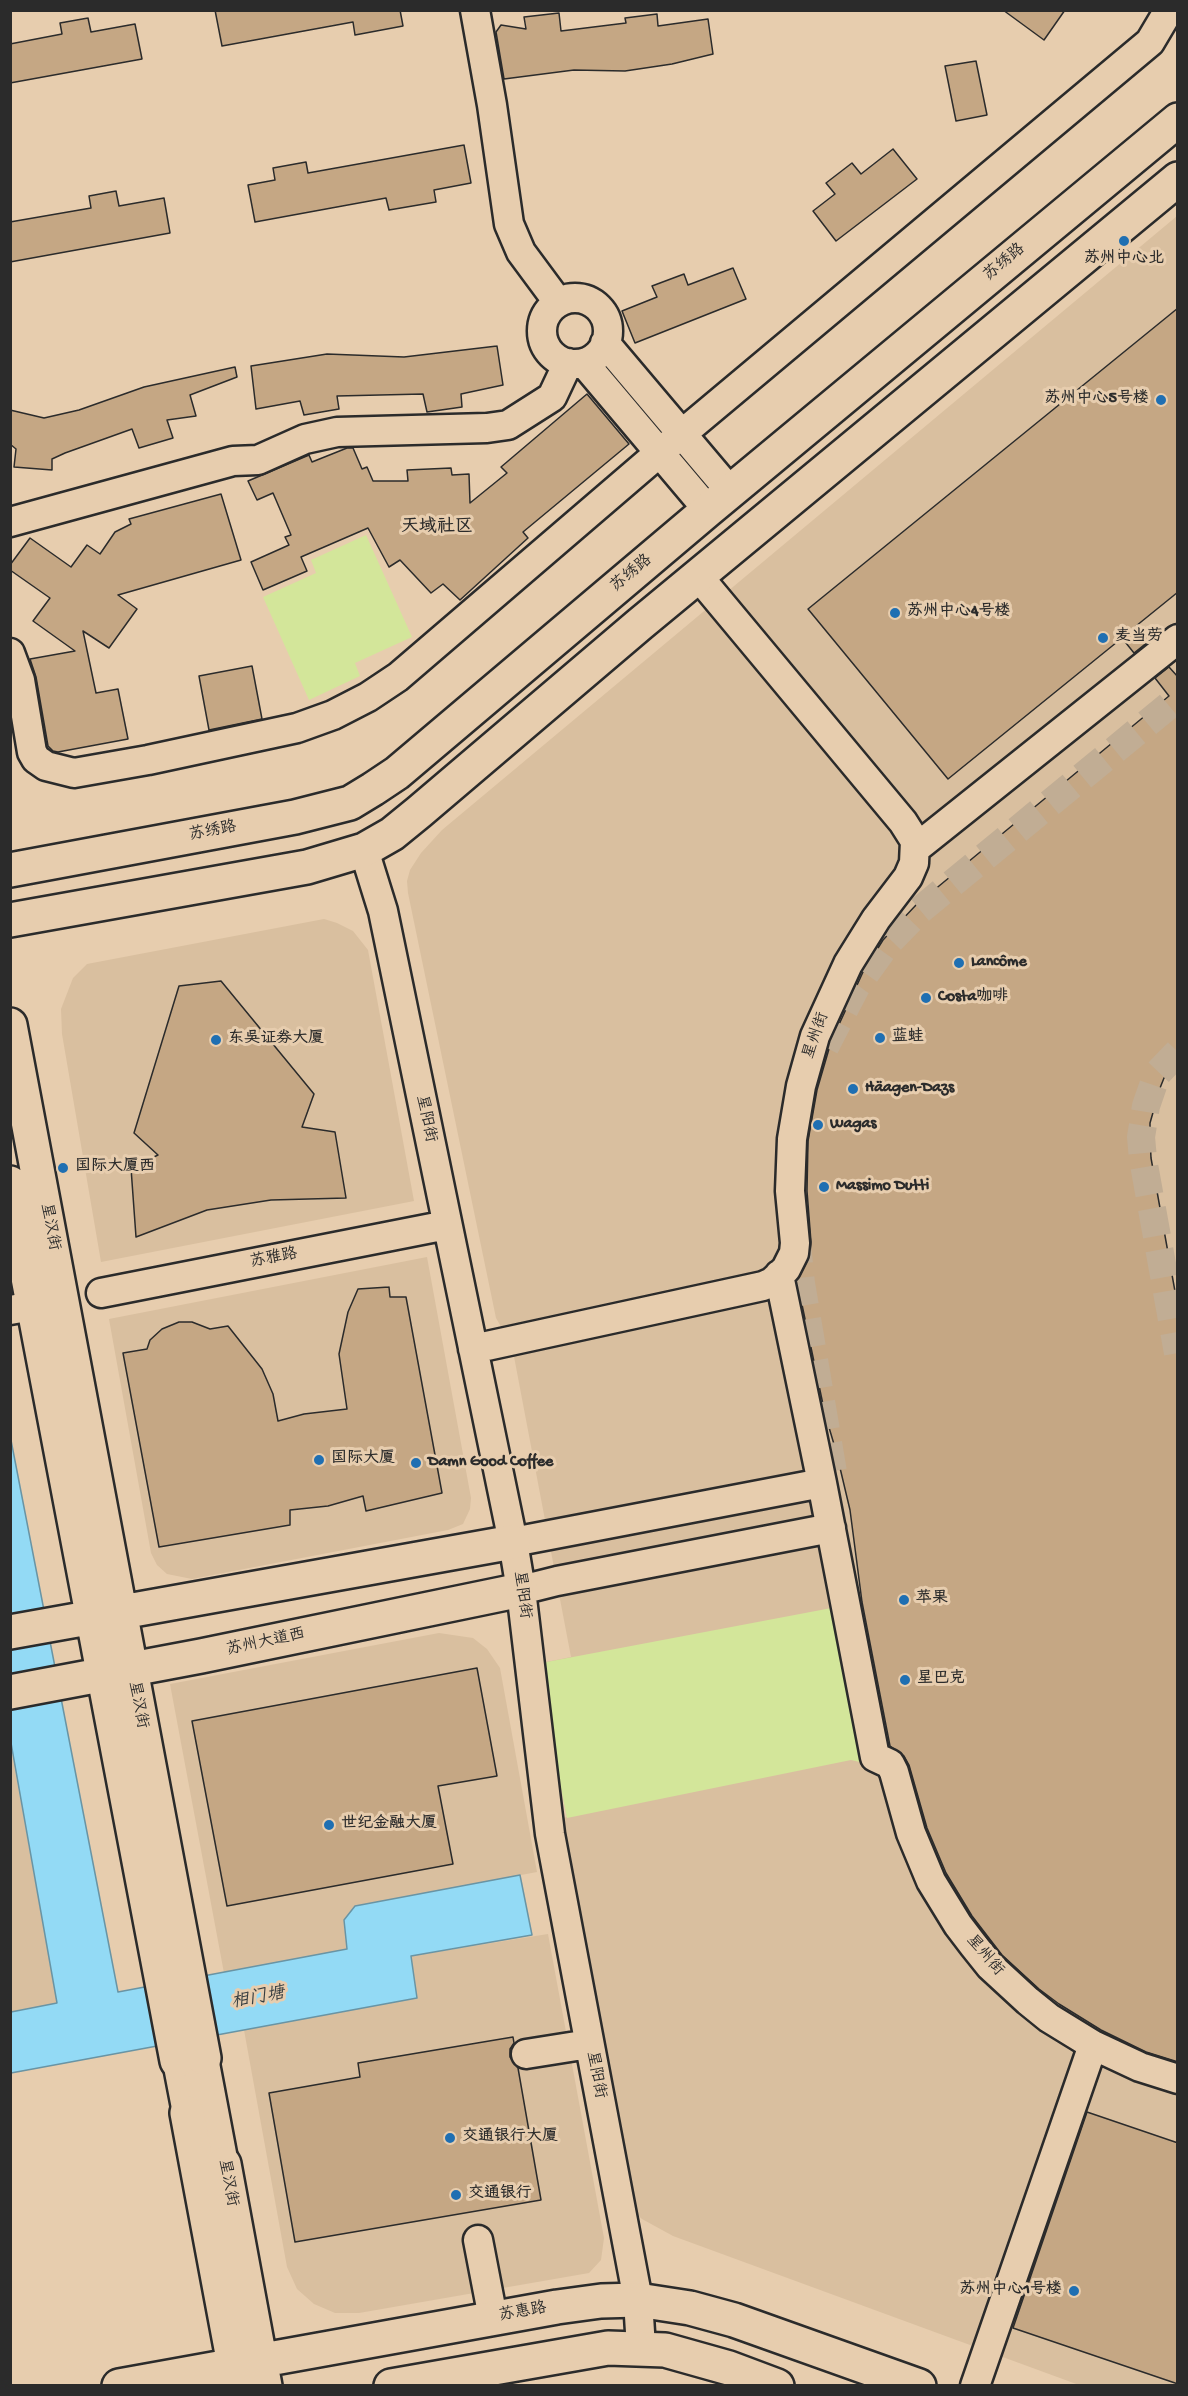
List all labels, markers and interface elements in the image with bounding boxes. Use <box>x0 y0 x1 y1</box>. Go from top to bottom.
marker: 苏州中心北 <box>1117 234 1131 248</box>
street label: 苏绣路 <box>980 240 1030 286</box>
place label: 苏州中心北 <box>1084 250 1164 270</box>
place label: 苏州中心5号楼 <box>1045 390 1149 410</box>
marker: 苏州中心5号楼 <box>1154 393 1168 407</box>
district label: 天域社区 <box>401 517 473 539</box>
street label: 苏绣路 <box>607 551 657 597</box>
place label: 苏州中心4号楼 <box>907 603 1011 623</box>
marker: 苏州中心4号楼 <box>888 606 902 620</box>
place label: 麦当劳 <box>1115 628 1163 648</box>
marker: 麦当劳 <box>1096 631 1110 645</box>
street label: 苏绣路 <box>188 818 238 846</box>
place label: Lancôme <box>971 953 1027 973</box>
marker: Lancôme <box>952 956 966 970</box>
place label: Costa咖啡 <box>938 988 1008 1008</box>
marker: Costa咖啡 <box>919 991 933 1005</box>
street label: 星州街 <box>800 1010 834 1062</box>
place label: 蓝蛙 <box>892 1028 924 1048</box>
place label: 东吴证券大厦 <box>228 1030 324 1050</box>
marker: 蓝蛙 <box>873 1031 887 1045</box>
marker: 东吴证券大厦 <box>209 1033 223 1047</box>
place label: Häagen-Dazs <box>865 1079 954 1099</box>
marker: Häagen-Dazs <box>846 1082 860 1096</box>
street label: 星阳街 <box>411 1094 439 1144</box>
place label: Wagas <box>830 1115 876 1135</box>
marker: Wagas <box>811 1118 825 1132</box>
place label: 国际大厦西 <box>75 1158 155 1178</box>
marker: 国际大厦西 <box>56 1161 70 1175</box>
place label: Massimo Dutti <box>836 1177 929 1197</box>
marker: Massimo Dutti <box>817 1180 831 1194</box>
street label: 星汉街 <box>35 1202 63 1252</box>
street label: 苏雅路 <box>249 1245 299 1273</box>
place label: 国际大厦 <box>331 1450 395 1470</box>
marker: 国际大厦 <box>312 1453 326 1467</box>
place label: Damn Good Coffee <box>428 1453 553 1473</box>
marker: Damn Good Coffee <box>409 1456 423 1470</box>
street label: 星阳街 <box>508 1570 534 1620</box>
place label: 苹果 <box>916 1590 948 1610</box>
marker: 苹果 <box>897 1593 911 1607</box>
street label: 苏州大道西 <box>225 1625 307 1661</box>
place label: 星巴克 <box>917 1670 965 1690</box>
marker: 星巴克 <box>898 1673 912 1687</box>
street label: 星汉街 <box>123 1680 151 1730</box>
place label: 世纪金融大厦 <box>341 1815 437 1835</box>
marker: 世纪金融大厦 <box>322 1818 336 1832</box>
street label: 星州街 <box>961 1932 1007 1980</box>
water label: 相门塘 <box>230 1984 286 2014</box>
street label: 星阳街 <box>581 2050 609 2100</box>
place label: 交通银行大厦 <box>462 2128 558 2148</box>
marker: 交通银行大厦 <box>443 2131 457 2145</box>
street label: 星汉街 <box>213 2158 241 2208</box>
place label: 交通银行 <box>468 2185 532 2205</box>
marker: 交通银行 <box>449 2188 463 2202</box>
place label: 苏州中心1号楼 <box>960 2281 1062 2301</box>
marker: 苏州中心1号楼 <box>1067 2284 1081 2298</box>
street label: 苏惠路 <box>498 2299 548 2327</box>

